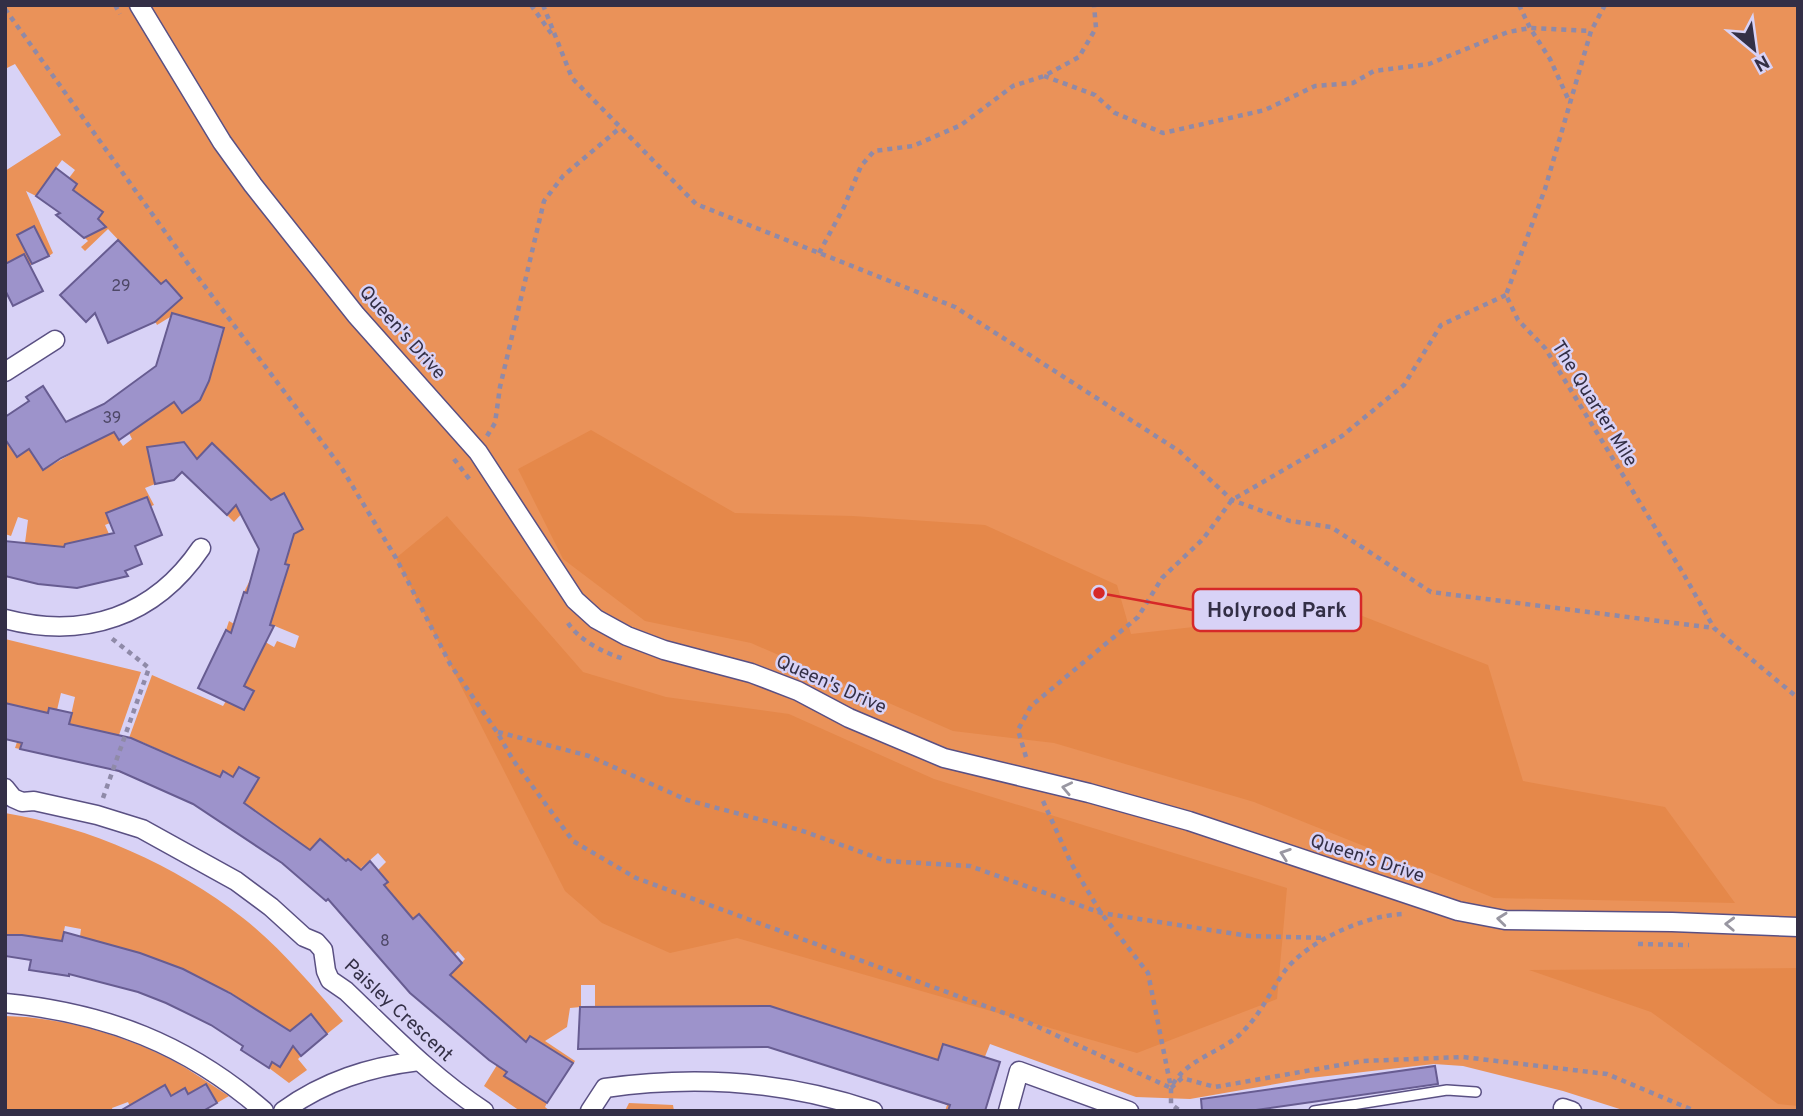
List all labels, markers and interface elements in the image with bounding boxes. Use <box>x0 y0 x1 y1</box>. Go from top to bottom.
north arrow <box>1719 14 1789 84</box>
text: N <box>1749 48 1773 76</box>
house number: 29 <box>111 277 131 297</box>
street label: Queen's Drive <box>353 281 451 385</box>
street label: The Quarter Mile <box>1546 337 1642 471</box>
house number: 39 <box>103 409 121 429</box>
callout: Holyrood Park <box>1193 589 1361 631</box>
text: Holyrood Park <box>1207 598 1347 625</box>
street label: Queen's Drive <box>772 650 890 720</box>
one-way arrow <box>1061 781 1073 796</box>
street label: Queen's Drive <box>1307 829 1427 889</box>
one-way arrow <box>1279 848 1291 862</box>
one-way arrow <box>1496 911 1508 926</box>
one-way arrow <box>1724 916 1735 931</box>
house number: 8 <box>380 932 390 952</box>
street label: Paisley Crescent <box>339 954 457 1068</box>

